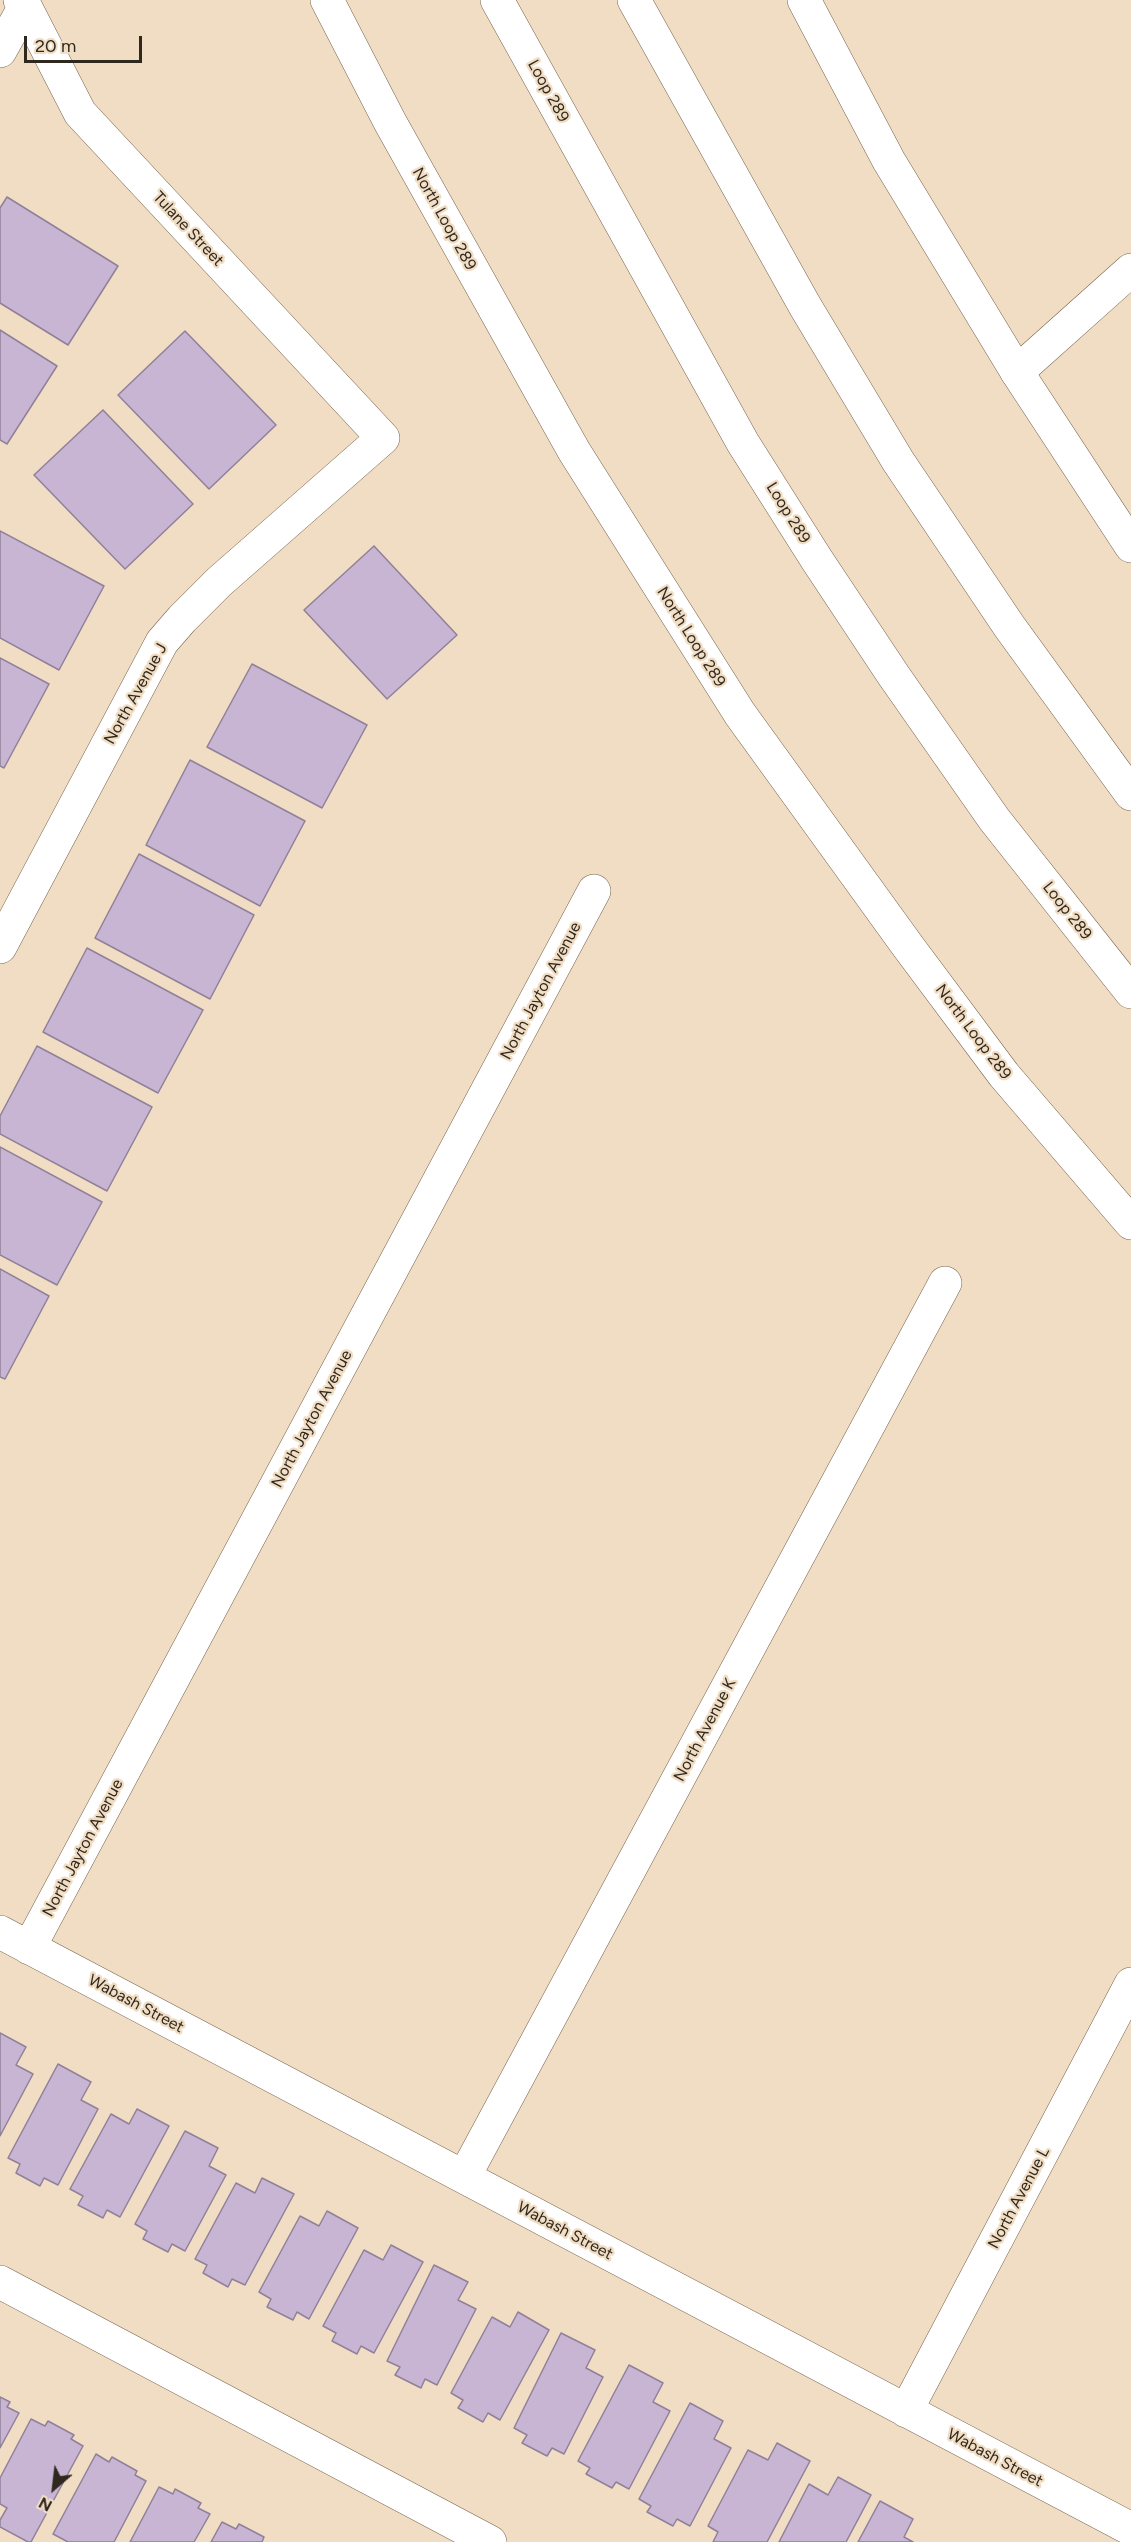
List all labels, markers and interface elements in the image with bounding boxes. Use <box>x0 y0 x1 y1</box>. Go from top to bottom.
scale bar <box>27 24 146 62</box>
text: 20 m <box>35 35 76 57</box>
street label: Loop 289 <box>523 57 573 125</box>
street label: North Loop 289 <box>408 164 480 274</box>
street label: Tulane Street <box>149 188 227 270</box>
street label: Loop 289 <box>762 479 814 547</box>
street label: North Loop 289 <box>653 584 729 690</box>
street label: North Avenue J <box>100 640 172 748</box>
street label: Loop 289 <box>1038 878 1096 944</box>
street label: North Jayton Avenue <box>497 919 585 1063</box>
street label: North Loop 289 <box>931 981 1015 1083</box>
street label: North Jayton Avenue <box>268 1347 356 1491</box>
street label: North Avenue K <box>670 1675 740 1785</box>
street label: North Jayton Avenue <box>39 1776 127 1920</box>
street label: Wabash Street <box>85 1971 187 2037</box>
street label: North Avenue L <box>984 2144 1054 2252</box>
street label: Wabash Street <box>514 2198 616 2264</box>
street label: Wabash Street <box>944 2425 1046 2491</box>
north arrow <box>24 2458 84 2518</box>
text: N <box>35 2493 55 2516</box>

